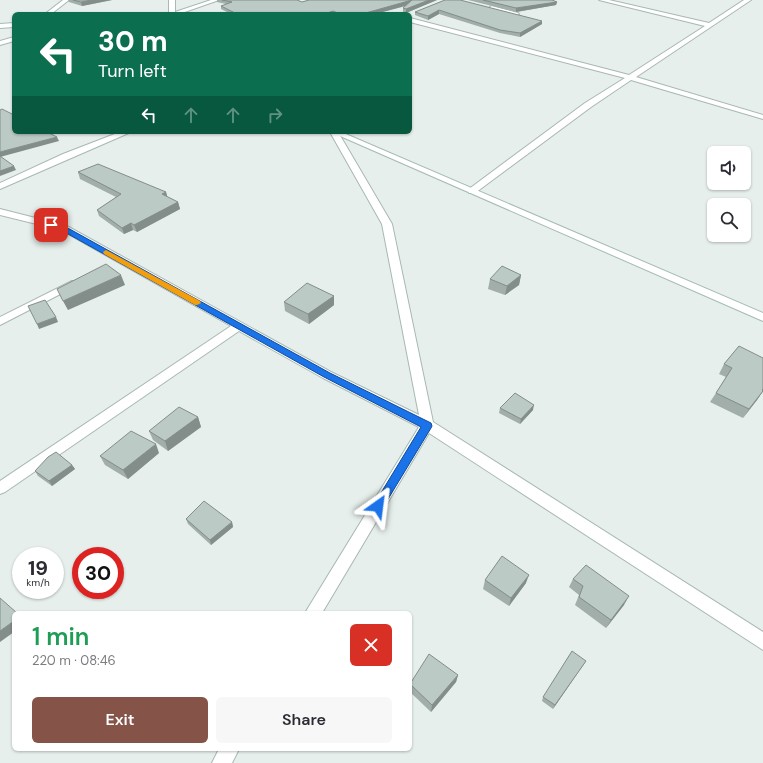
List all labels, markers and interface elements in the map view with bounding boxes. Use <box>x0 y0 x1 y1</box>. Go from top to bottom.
text: 30 m <box>98 23 168 60</box>
icon: left <box>32 28 84 80</box>
text: Turn left <box>98 59 167 83</box>
icon: left <box>138 104 160 126</box>
icon: ahead <box>180 104 202 126</box>
icon: ahead <box>222 104 244 126</box>
icon: right <box>264 104 286 126</box>
map controls <box>707 146 751 242</box>
button: sound <box>707 146 751 190</box>
button: search <box>707 198 751 242</box>
pin <box>34 208 68 242</box>
icon: arrive <box>40 214 62 236</box>
position arrow <box>357 485 399 527</box>
speed limit sign: 30 <box>72 547 124 599</box>
text: 19 <box>28 555 48 581</box>
text: km/h <box>26 576 50 589</box>
text: 1 min <box>32 621 89 652</box>
button: close <box>350 624 392 666</box>
text: 220 m · 08:46 <box>32 652 116 669</box>
button: Exit <box>32 697 208 743</box>
button: Share <box>216 697 392 743</box>

